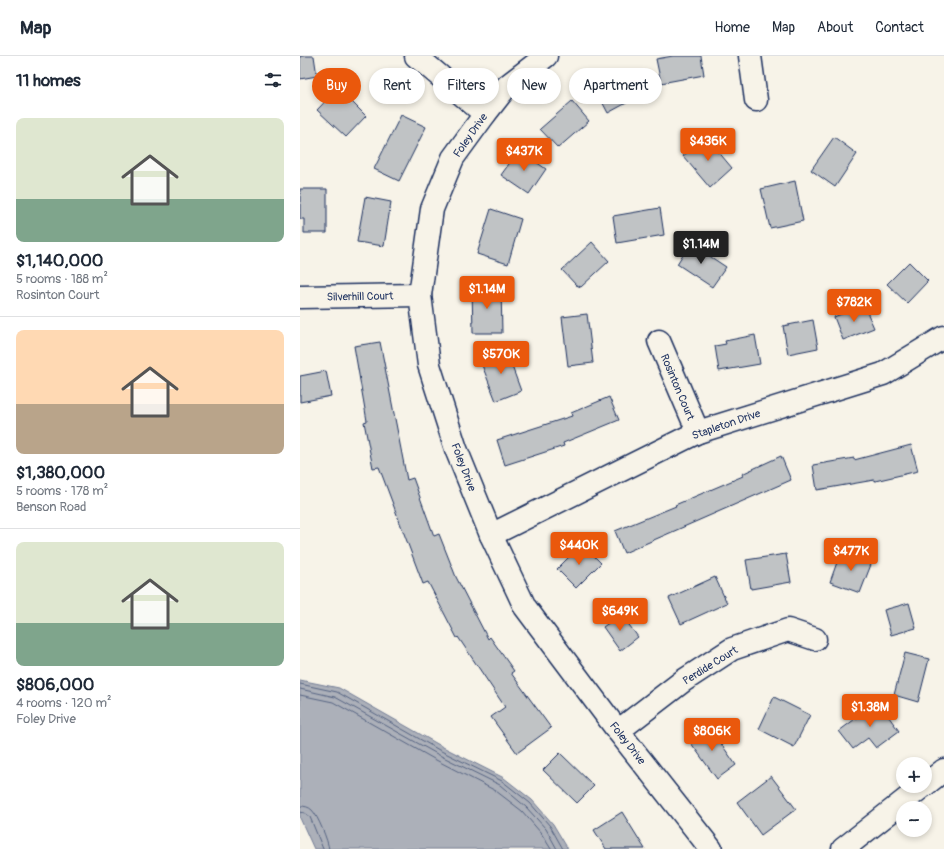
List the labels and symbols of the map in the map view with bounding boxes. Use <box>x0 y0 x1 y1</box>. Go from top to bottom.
street label: Foley Drive <box>451 110 491 160</box>
pin: $436K <box>680 128 736 162</box>
pin: $437K <box>496 138 552 172</box>
pin: $1.14M <box>668 231 734 265</box>
pin: $1.14M <box>454 276 520 310</box>
street label: Silverhill Court <box>327 289 394 304</box>
pin: $782K <box>826 289 882 323</box>
pin: $570K <box>473 341 529 375</box>
street label: Rosinton Court <box>658 352 698 423</box>
street label: Stapleton Drive <box>690 406 763 442</box>
street label: Foley Drive <box>448 441 479 494</box>
pin: $440K <box>551 532 607 566</box>
pin: $477K <box>823 538 879 572</box>
pin: $649K <box>592 598 648 632</box>
street label: Perdide Court <box>680 643 741 687</box>
pin: $1.38M <box>837 694 903 728</box>
pin: $806K <box>684 718 740 752</box>
street label: Foley Drive <box>607 719 649 768</box>

